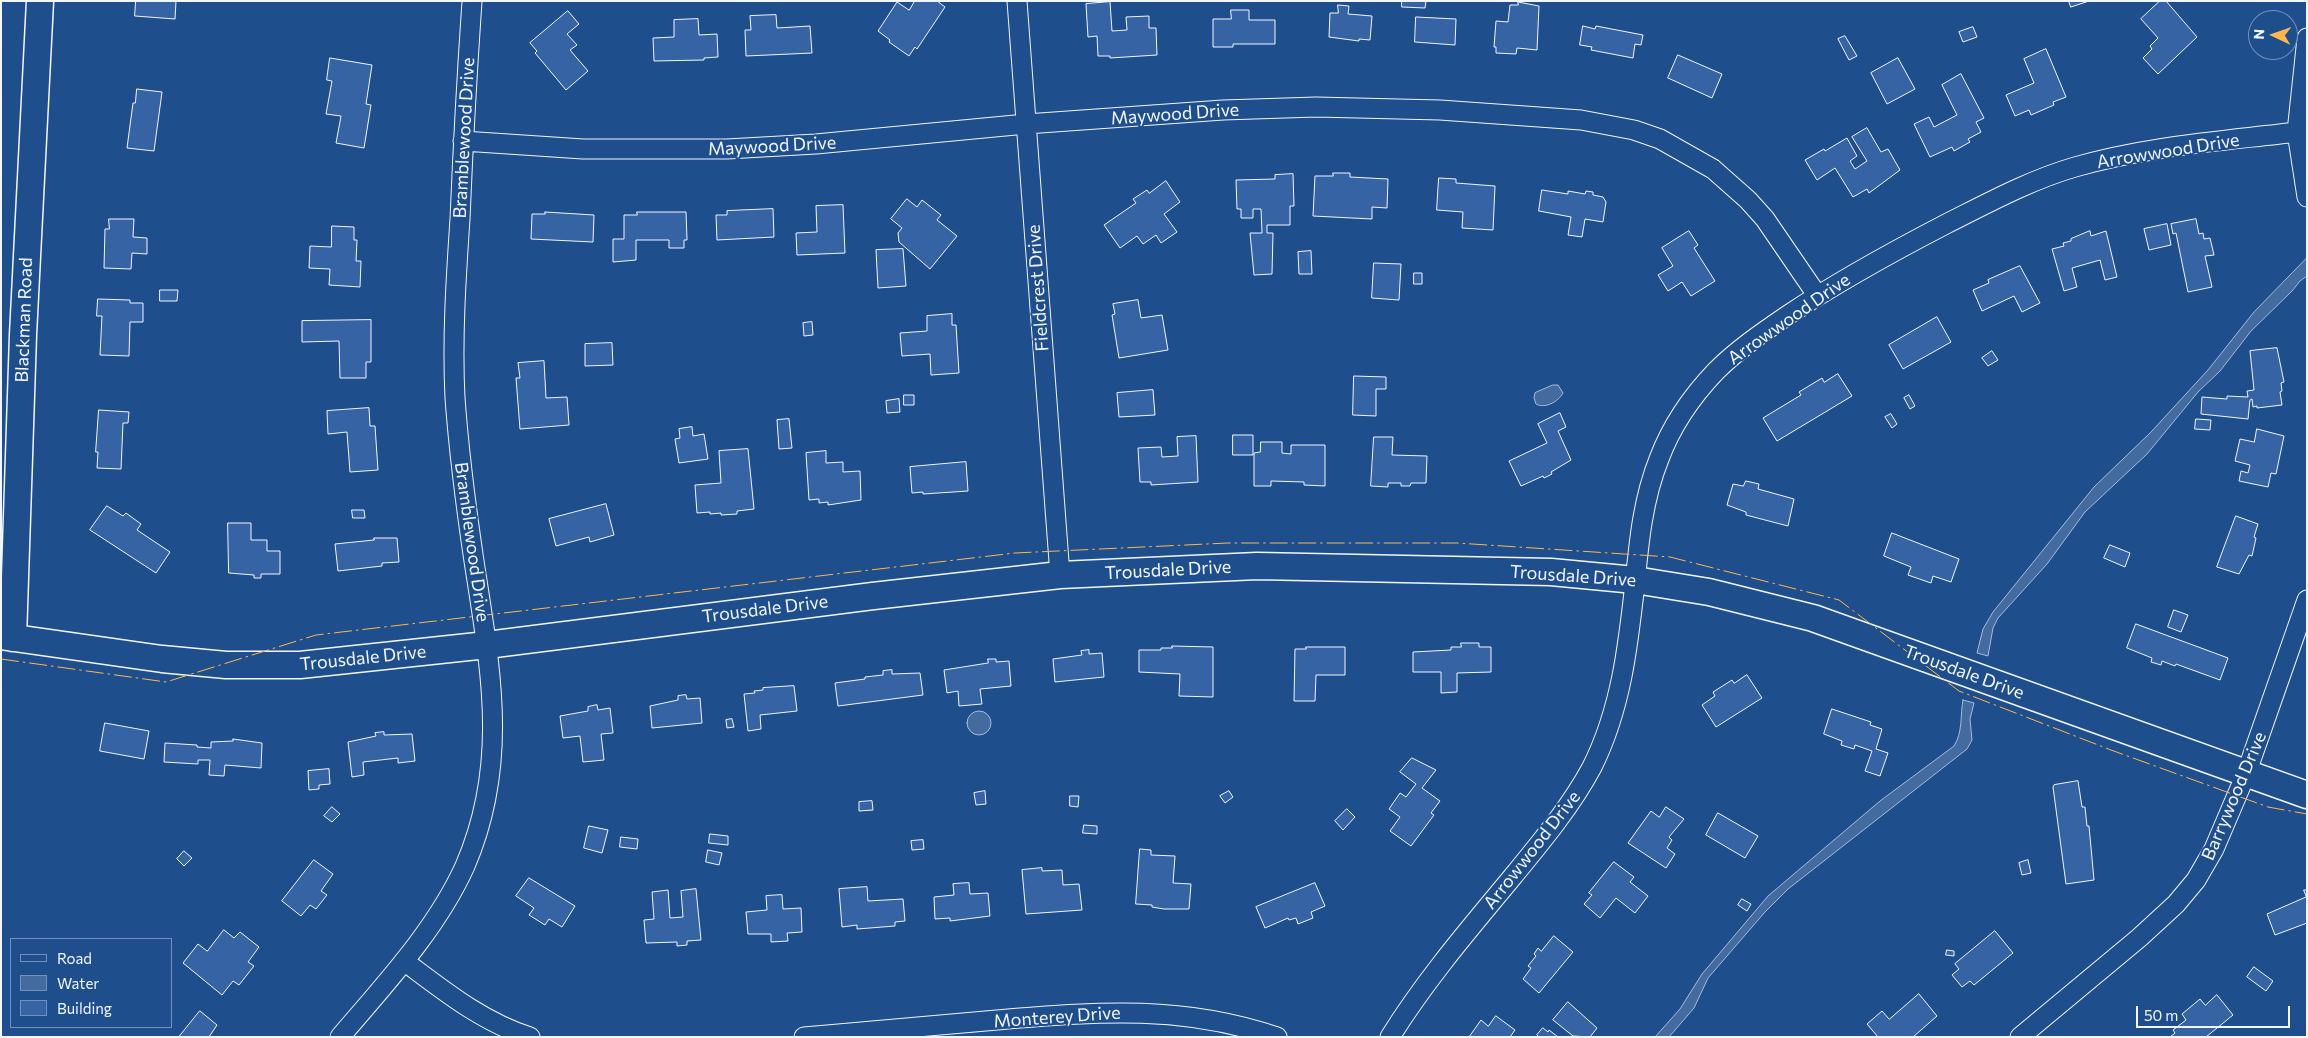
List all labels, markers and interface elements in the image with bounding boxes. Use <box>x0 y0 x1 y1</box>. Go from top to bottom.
north arrow <box>2248 10 2298 60</box>
text: N <box>2250 29 2267 40</box>
street label: Bramblewood Drive <box>449 57 479 219</box>
street label: Maywood Drive <box>1110 99 1240 129</box>
street label: Arrowwood Drive <box>2095 129 2241 173</box>
street label: Maywood Drive <box>707 132 837 160</box>
street label: Fieldcrest Drive <box>1023 224 1053 352</box>
street label: Blackman Road <box>11 257 37 383</box>
street label: Arrowwood Drive <box>1724 269 1854 369</box>
street label: Bramblewood Drive <box>450 461 494 623</box>
street label: Trousdale Drive <box>1104 556 1232 584</box>
street label: Trousdale Drive <box>1509 561 1637 591</box>
street label: Trousdale Drive <box>701 591 829 627</box>
street label: Trousdale Drive <box>1901 640 2027 704</box>
street label: Trousdale Drive <box>299 641 427 675</box>
street label: Barrywood Drive <box>2197 728 2271 864</box>
street label: Arrowwood Drive <box>1479 787 1585 913</box>
legend <box>10 938 172 1028</box>
text: Road <box>57 949 92 967</box>
text: Water <box>57 974 99 992</box>
scale bar <box>2138 996 2292 1028</box>
text: Building <box>57 999 112 1017</box>
street label: Monterey Drive <box>993 1002 1121 1032</box>
text: 50 m <box>2144 1006 2178 1024</box>

